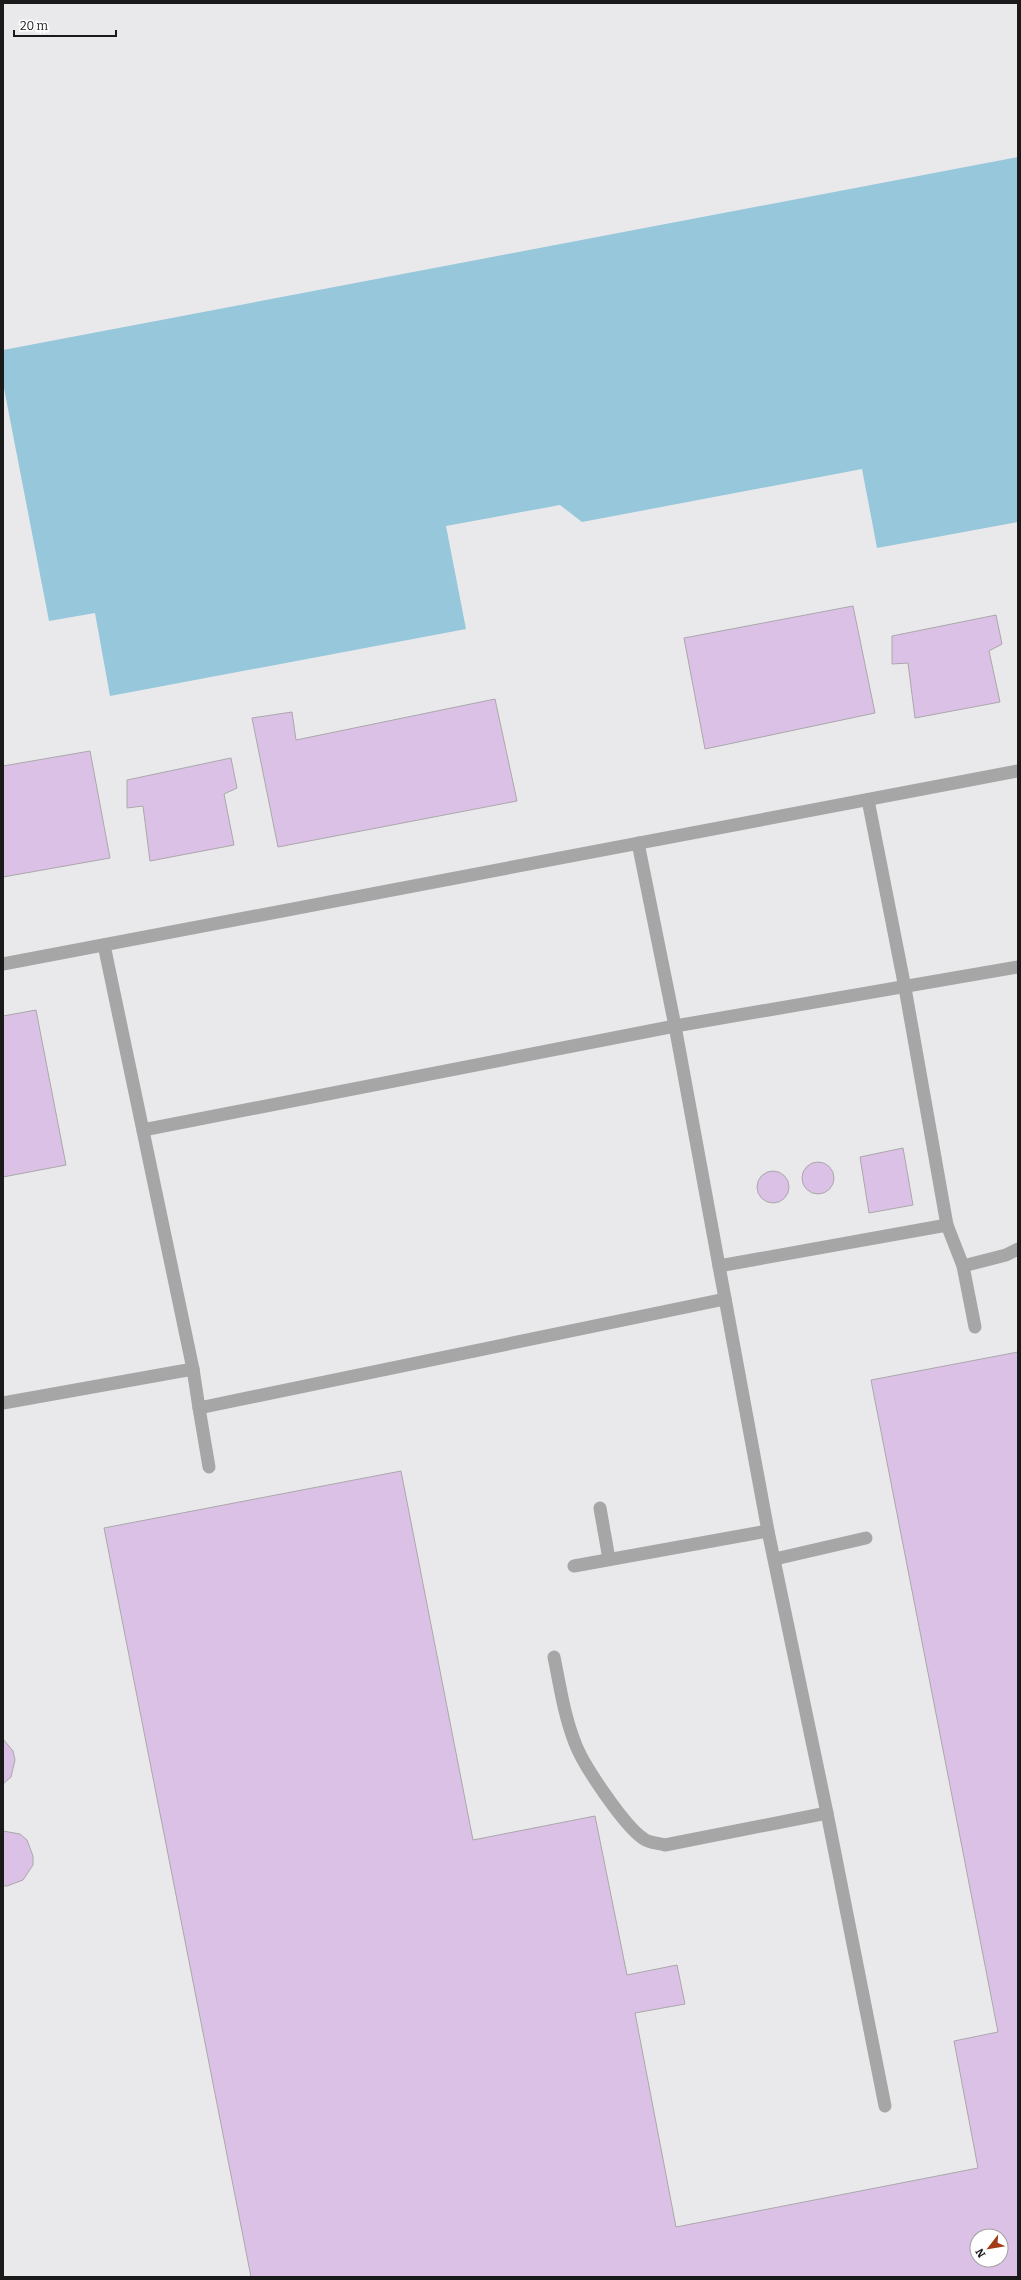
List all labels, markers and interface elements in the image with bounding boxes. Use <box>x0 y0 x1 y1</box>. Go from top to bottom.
scale bar <box>14 12 116 38</box>
text: 20 m <box>20 19 49 33</box>
north arrow <box>969 2228 1009 2268</box>
text: N <box>973 2245 989 2260</box>

